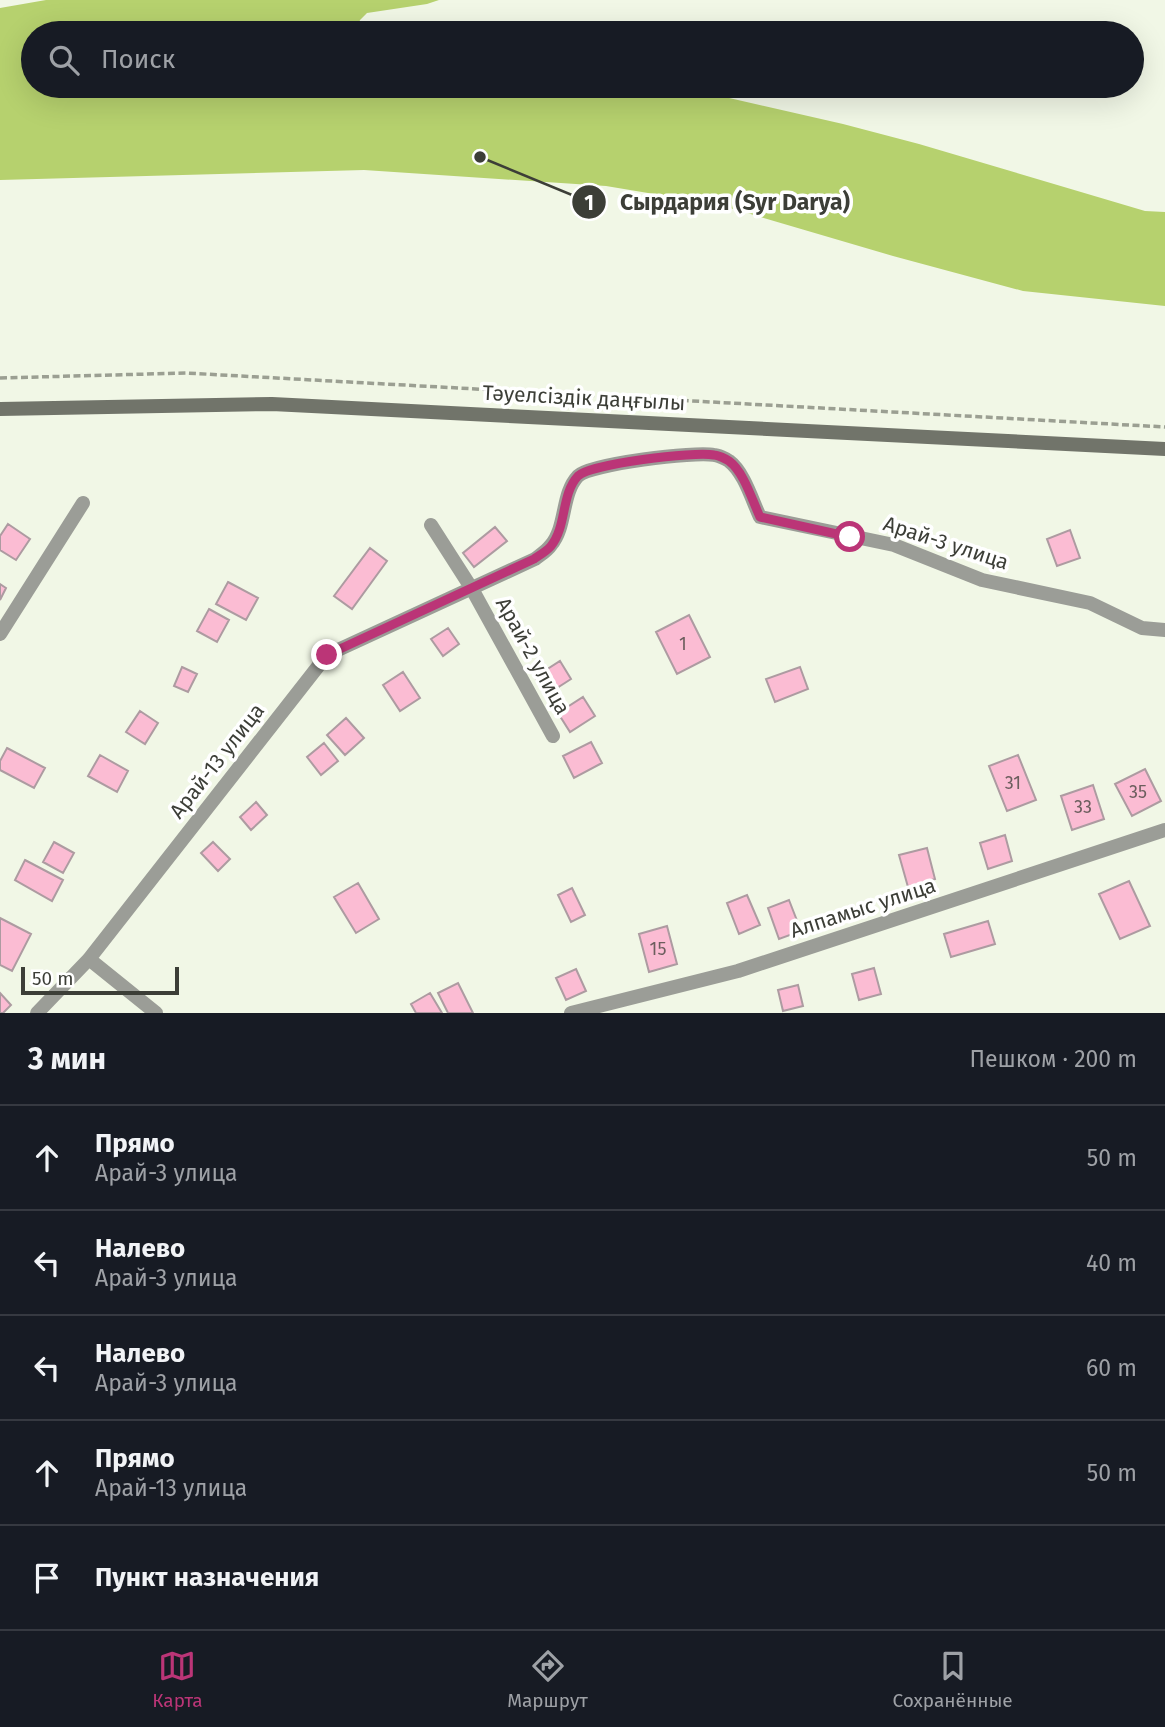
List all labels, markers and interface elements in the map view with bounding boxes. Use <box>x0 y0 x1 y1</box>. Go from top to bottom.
search box <box>21 21 1144 98</box>
icon: search <box>45 41 83 79</box>
text: Поиск <box>101 44 175 75</box>
callout: Сырдария (Syr Darya) <box>571 180 864 224</box>
text: Сырдария (Syr Darya) <box>620 188 850 216</box>
text: 1 <box>584 190 594 216</box>
street label: Тәуелсіздік даңғылы <box>482 380 686 416</box>
street label: Арай-3 улица <box>880 511 1012 575</box>
route start <box>834 521 865 552</box>
street label: Арай-2 улица <box>490 593 576 719</box>
house number: 1 <box>679 633 687 655</box>
route end <box>311 639 342 670</box>
street label: Арай-13 улица <box>164 698 270 824</box>
house number: 31 <box>1005 772 1021 794</box>
house number: 35 <box>1129 781 1147 803</box>
house number: 33 <box>1074 796 1092 818</box>
street label: Алпамыс улица <box>787 872 939 944</box>
house number: 15 <box>650 938 666 960</box>
scale bar <box>21 964 178 996</box>
text: 50 m <box>32 967 73 990</box>
text: 3 мин <box>28 1041 106 1077</box>
text: Пешком · 200 m <box>969 1045 1137 1073</box>
text: Прямо <box>95 1128 175 1159</box>
icon: ahead <box>28 1139 66 1177</box>
text: 50 m <box>1087 1144 1137 1172</box>
text: Арай-3 улица <box>95 1159 237 1187</box>
text: Налево <box>95 1233 185 1264</box>
icon: left <box>28 1244 66 1282</box>
text: 40 m <box>1086 1249 1137 1277</box>
text: Арай-3 улица <box>95 1264 237 1292</box>
text: Налево <box>95 1338 185 1369</box>
icon: left <box>28 1349 66 1387</box>
text: 60 m <box>1086 1354 1137 1382</box>
text: Арай-3 улица <box>95 1369 237 1397</box>
text: Прямо <box>95 1443 175 1474</box>
icon: ahead <box>28 1454 66 1492</box>
text: 50 m <box>1087 1459 1137 1487</box>
text: Арай-13 улица <box>95 1474 247 1502</box>
icon: arrive <box>28 1559 66 1597</box>
text: Пункт назначения <box>95 1562 319 1593</box>
tab: Карта <box>152 1647 203 1712</box>
tab: Маршрут <box>507 1647 588 1712</box>
tab: Сохранённые <box>892 1647 1013 1712</box>

